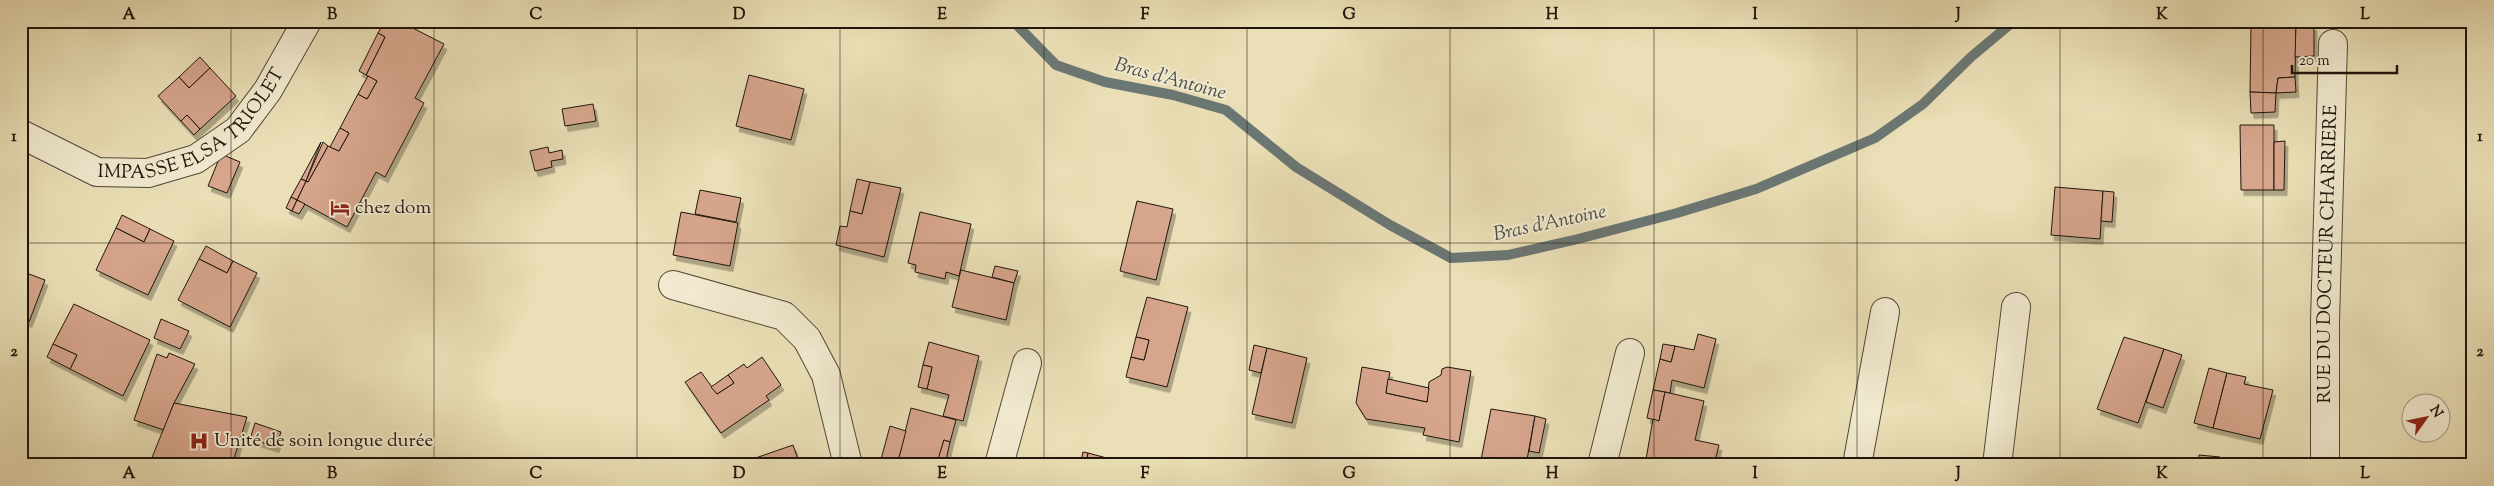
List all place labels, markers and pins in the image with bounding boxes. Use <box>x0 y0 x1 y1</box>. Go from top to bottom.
place label: chez dom <box>355 195 431 222</box>
hotel icon: chez dom <box>329 197 351 219</box>
place label: Unité de soin longue durée <box>214 428 434 455</box>
hospital icon: Unité de soin longue durée <box>188 430 210 452</box>

